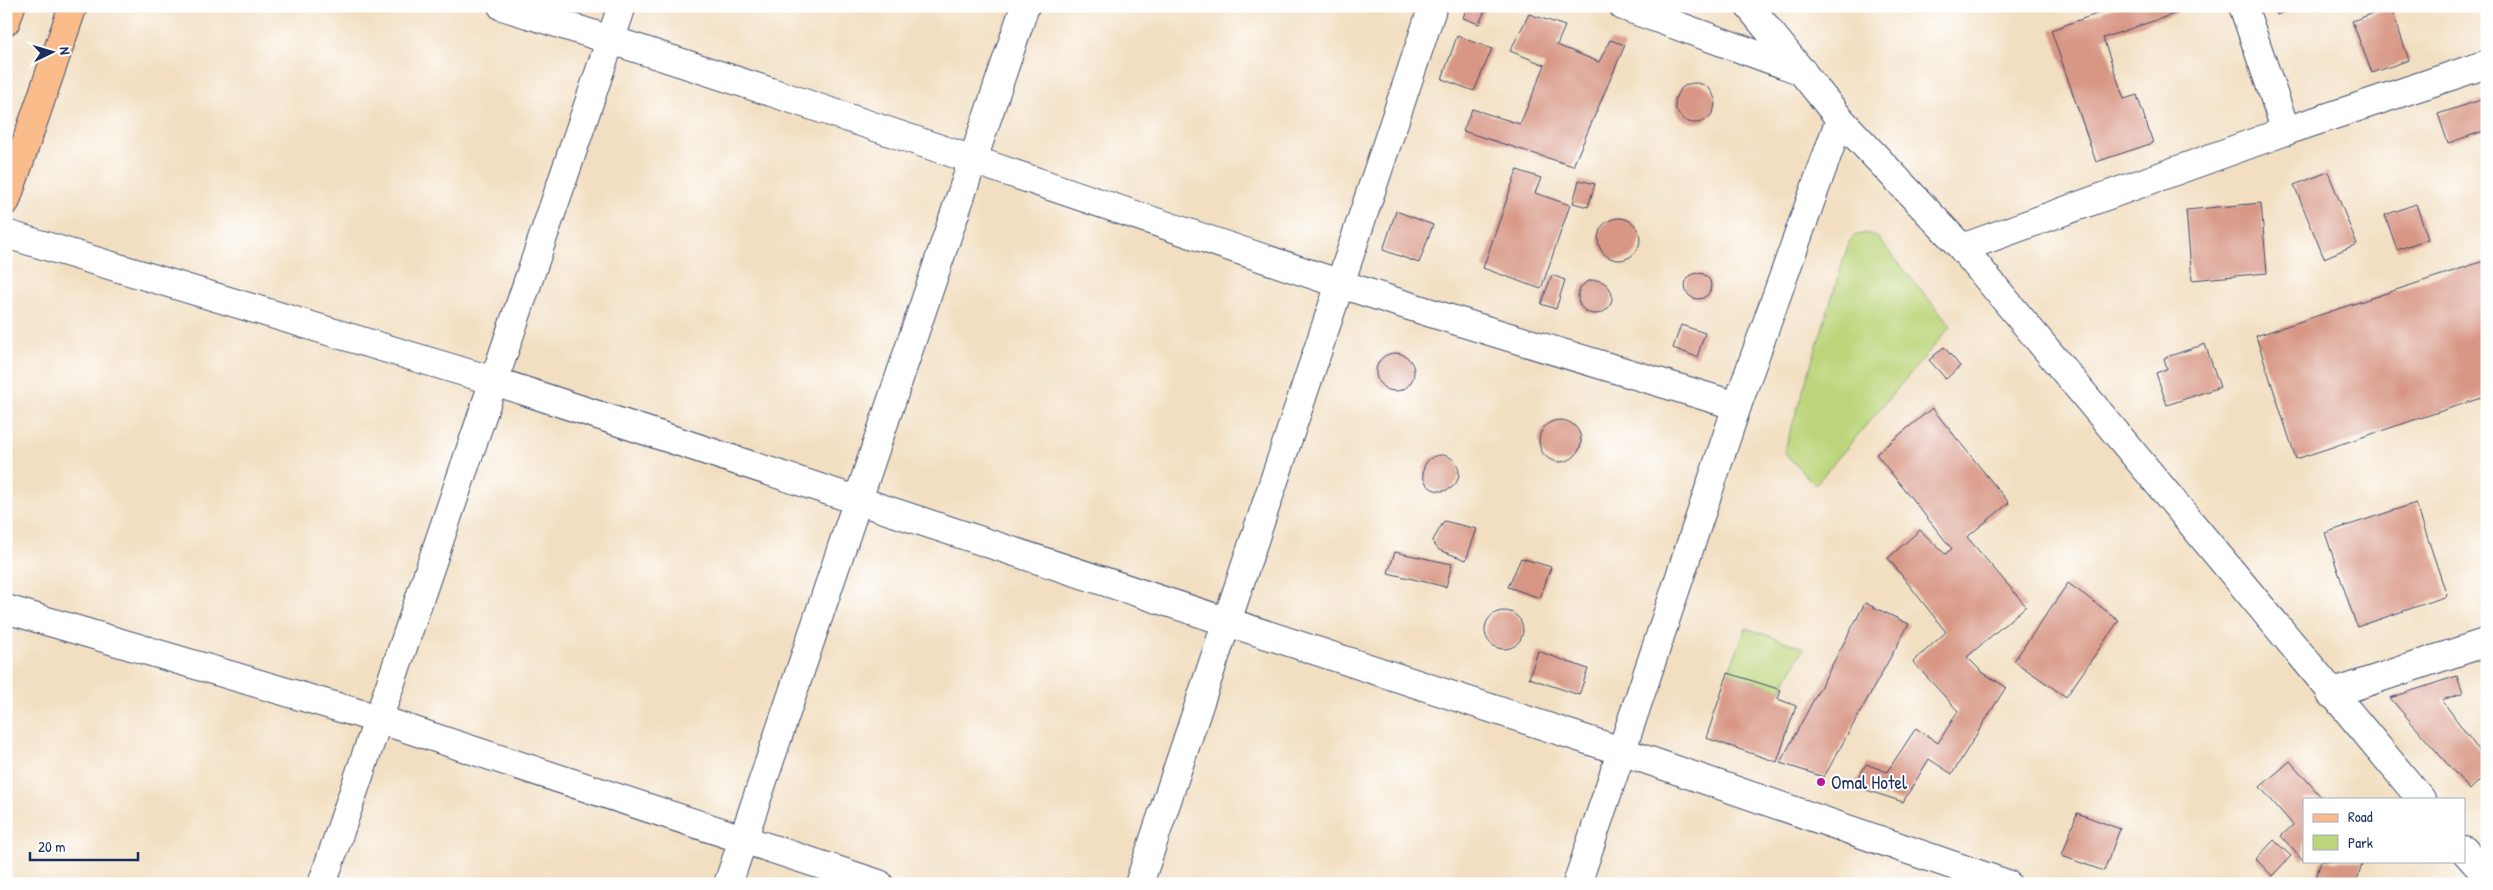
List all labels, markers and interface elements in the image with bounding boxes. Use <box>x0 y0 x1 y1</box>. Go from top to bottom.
north arrow <box>28 28 78 78</box>
text: N <box>56 46 75 56</box>
place label: Omal Hotel <box>1831 769 1908 795</box>
marker: Omal Hotel <box>1815 776 1827 788</box>
legend <box>2303 798 2466 862</box>
text: Road <box>2348 806 2373 827</box>
scale bar <box>30 830 138 862</box>
text: Park <box>2348 832 2373 853</box>
text: 20 m <box>38 836 65 857</box>

